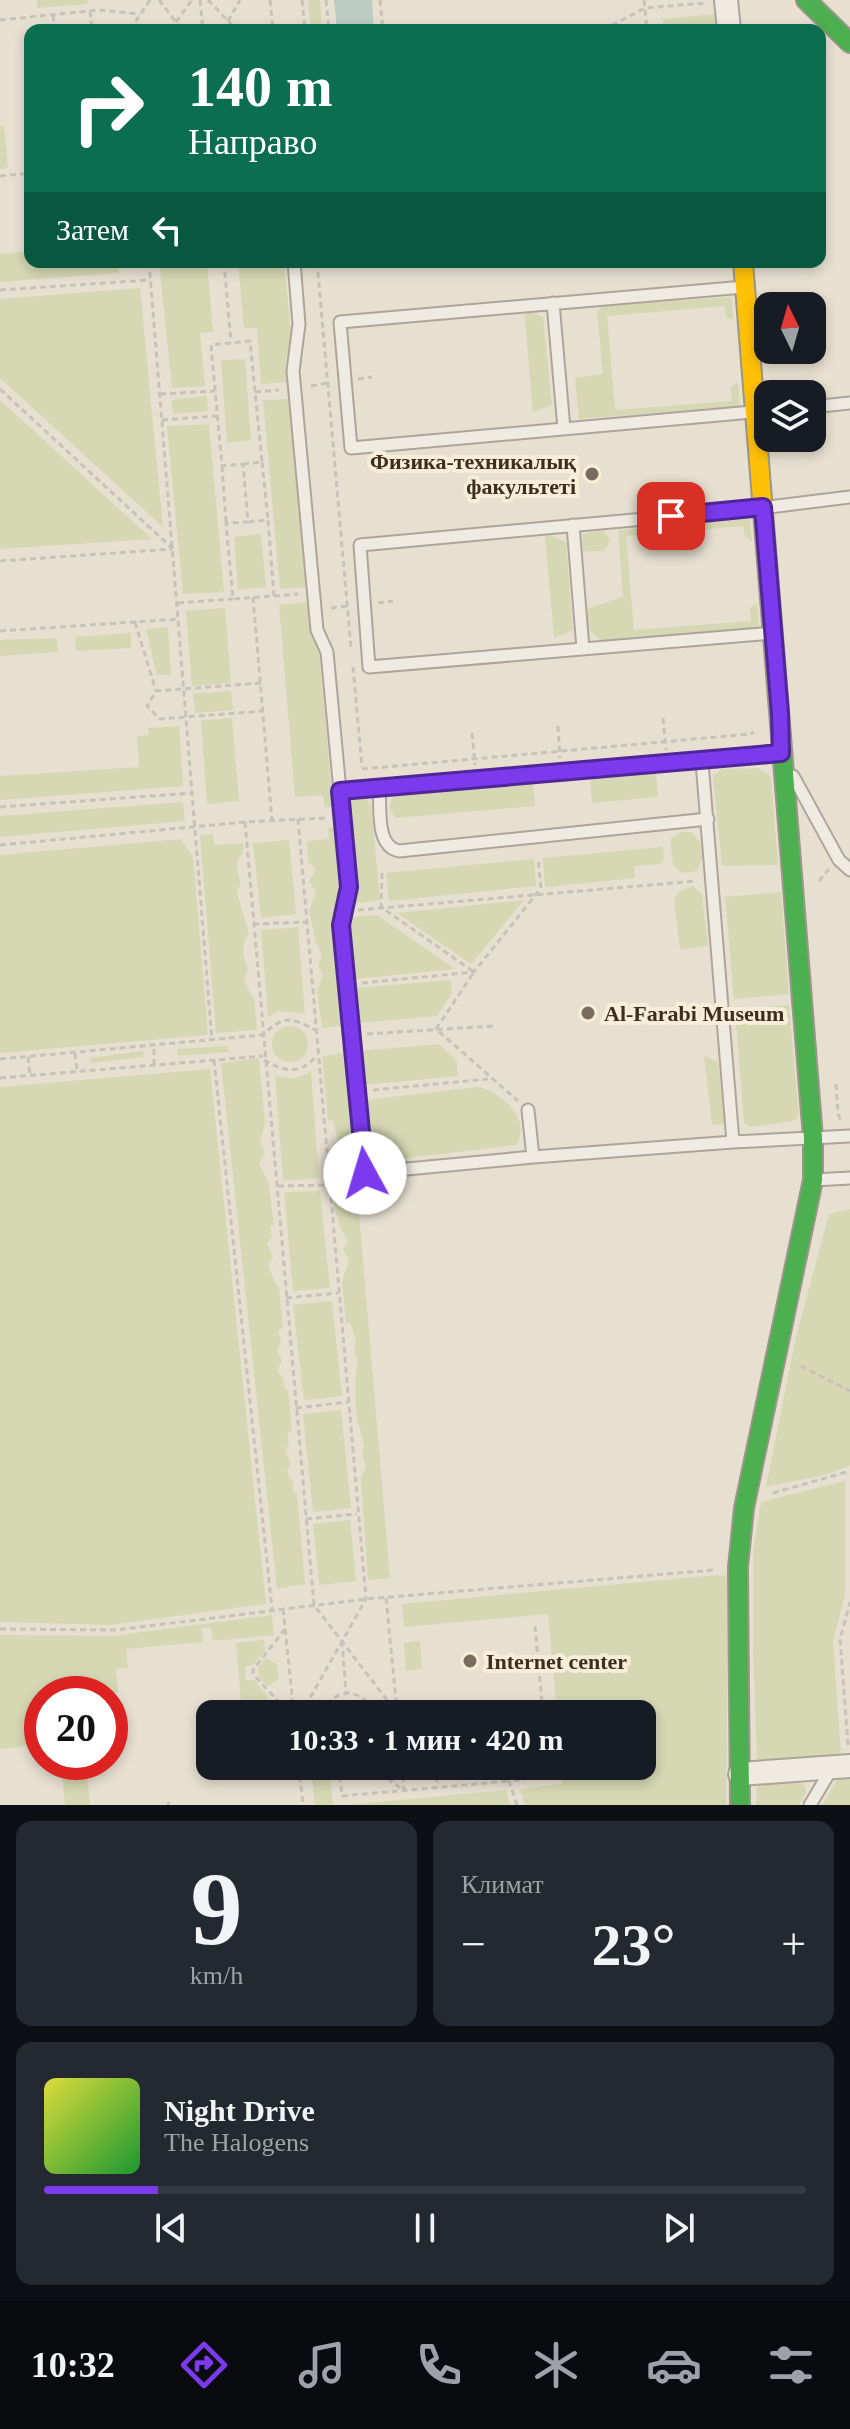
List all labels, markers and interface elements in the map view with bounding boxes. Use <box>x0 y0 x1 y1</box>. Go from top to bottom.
icon: right <box>56 56 160 160</box>
text: 140 m <box>188 56 333 118</box>
text: Направо <box>188 122 318 162</box>
icon: left <box>145 208 189 252</box>
text: Затем <box>56 213 129 246</box>
north arrow <box>754 292 826 364</box>
map controls <box>754 292 826 452</box>
button: layers <box>754 380 826 452</box>
place label: Физика-техникалық факультеті <box>370 449 576 499</box>
marker: Физика-техникалық факультеті <box>583 465 601 483</box>
pin <box>637 482 705 550</box>
icon: arrive <box>649 494 693 538</box>
place label: Al-Farabi Museum <box>604 1001 784 1026</box>
marker: Al-Farabi Museum <box>579 1004 597 1022</box>
position arrow <box>323 1131 407 1215</box>
place label: Internet center <box>486 1649 627 1674</box>
marker: Internet center <box>461 1652 479 1670</box>
speed limit sign: 20 <box>24 1676 128 1780</box>
text: 10:33 · 1 мин · 420 m <box>289 1723 564 1756</box>
text: 9 <box>191 1851 243 1966</box>
text: Климат <box>461 1870 544 1899</box>
text: 23° <box>592 1912 676 1978</box>
text: − <box>461 1920 486 1969</box>
text: + <box>781 1920 806 1969</box>
text: km/h <box>190 1961 243 1990</box>
text: Night Drive <box>164 2094 315 2127</box>
text: The Halogens <box>164 2128 309 2157</box>
icon: previous <box>149 2206 193 2250</box>
icon: pause <box>403 2206 447 2250</box>
icon: next <box>657 2206 701 2250</box>
icon: directions <box>176 2337 232 2393</box>
icon: music <box>294 2337 350 2393</box>
icon: phone <box>411 2337 467 2393</box>
icon: climate <box>528 2337 584 2393</box>
icon: car <box>646 2337 702 2393</box>
icon: filters <box>763 2337 819 2393</box>
text: 10:32 <box>31 2345 115 2385</box>

